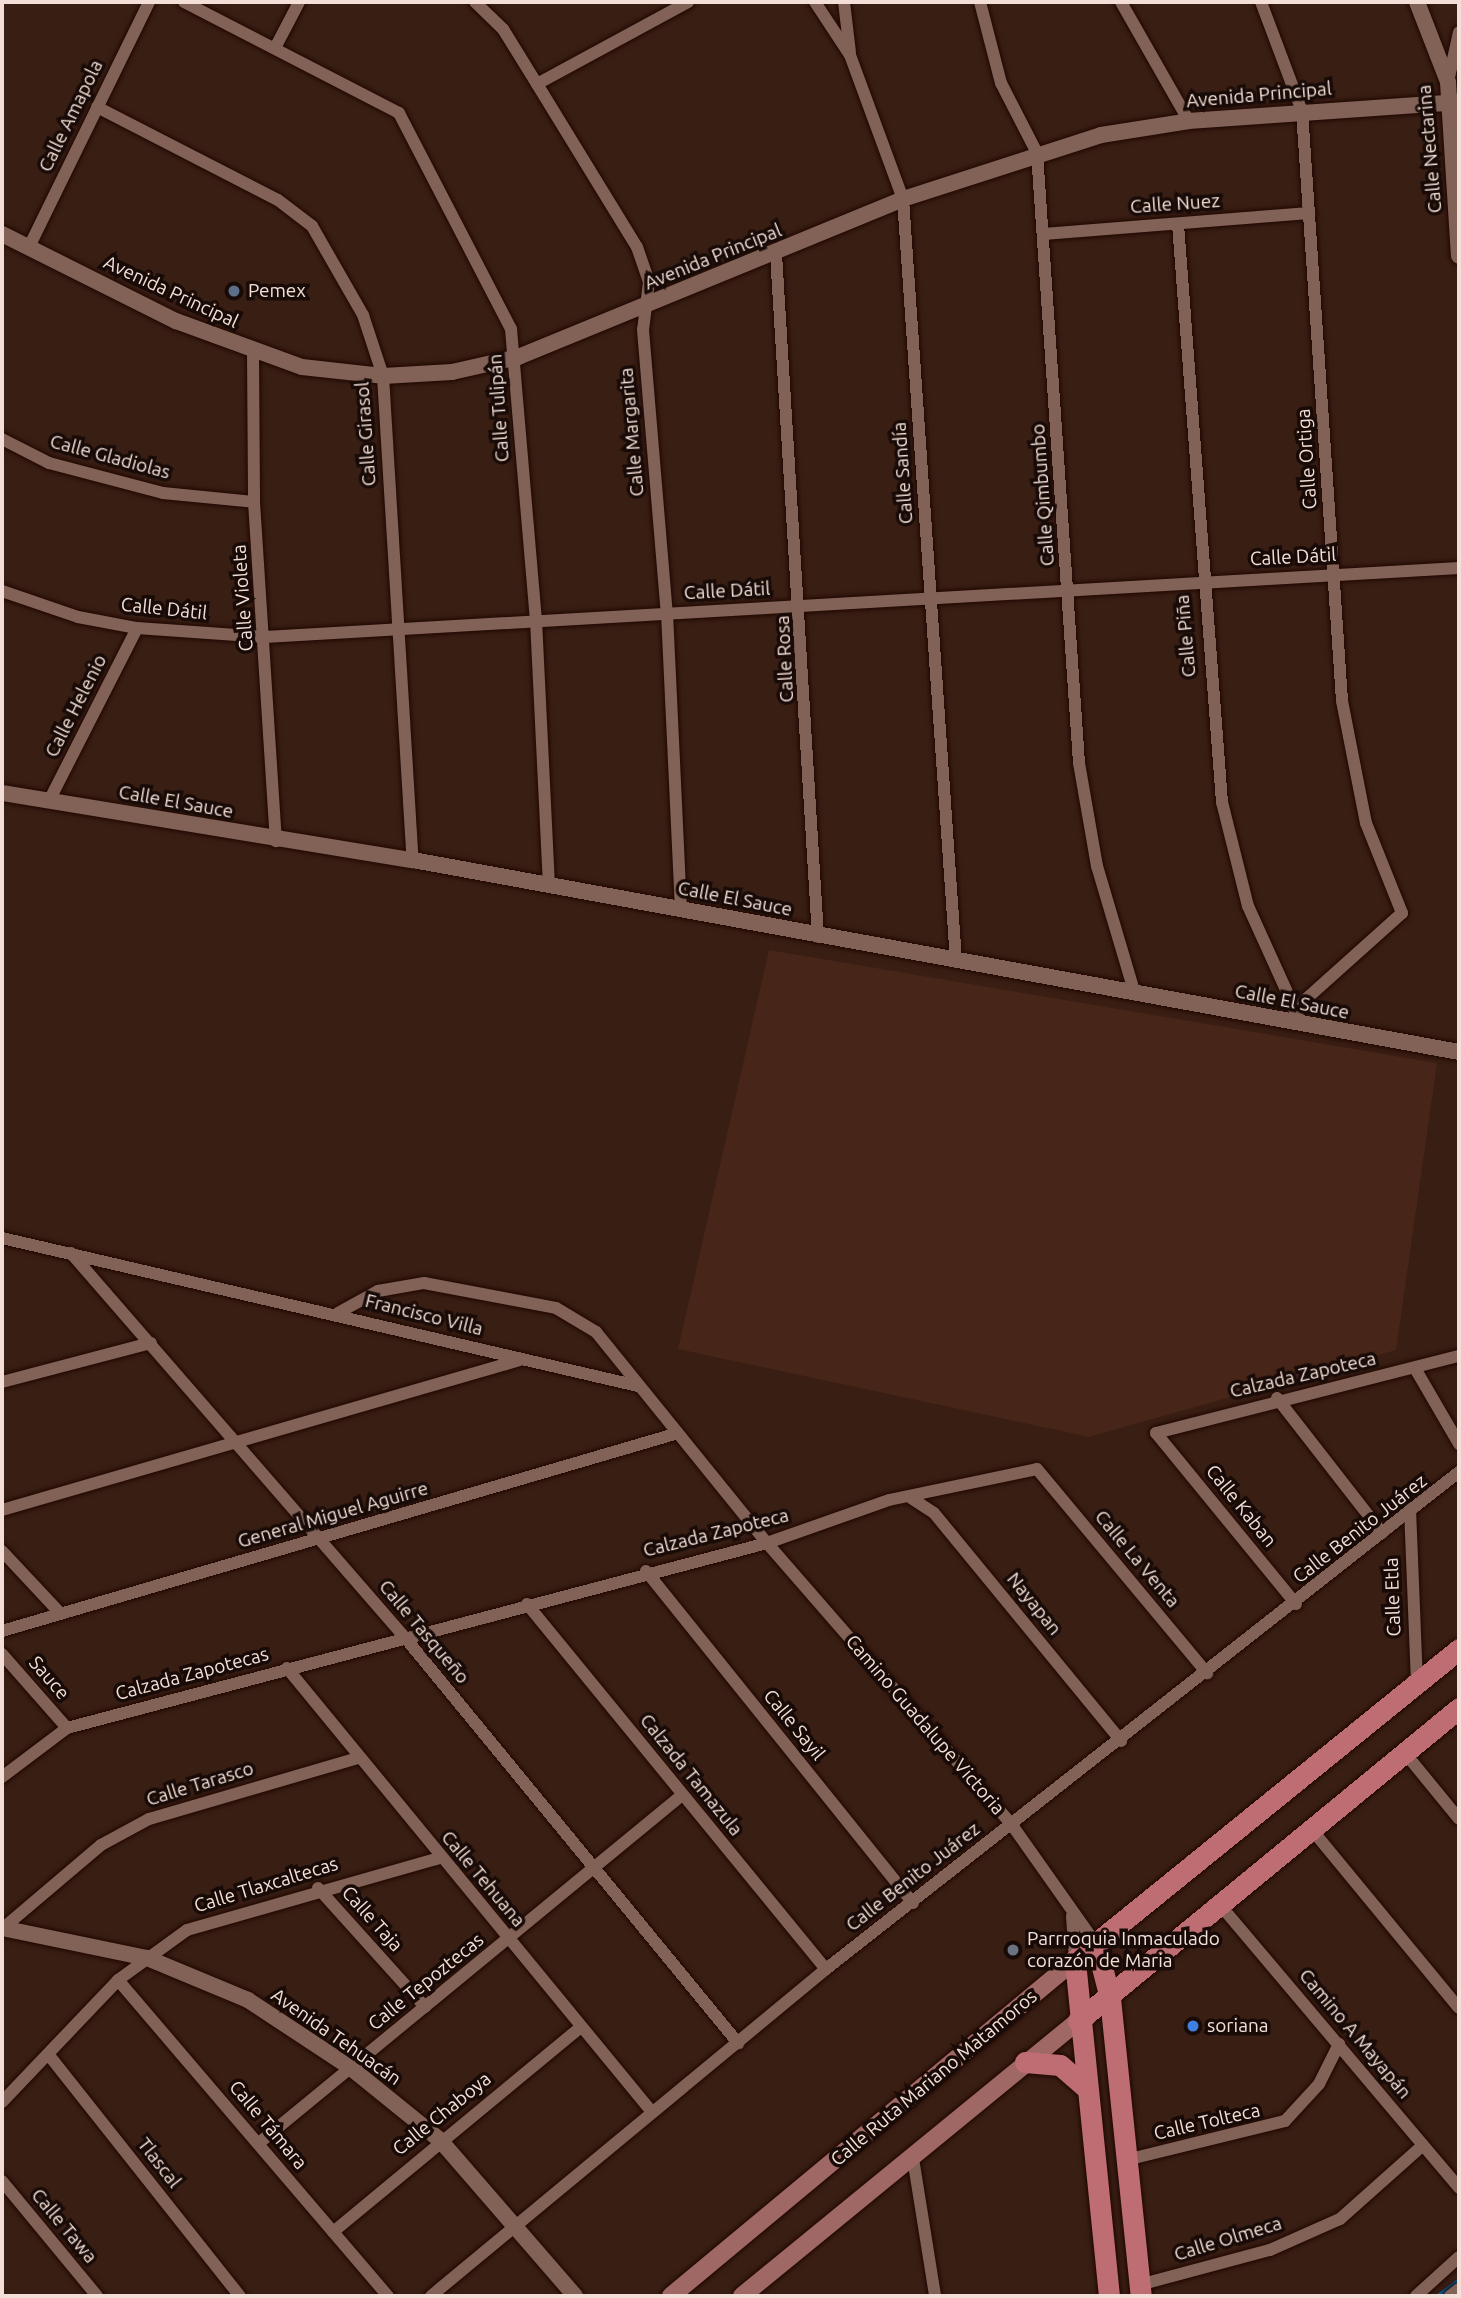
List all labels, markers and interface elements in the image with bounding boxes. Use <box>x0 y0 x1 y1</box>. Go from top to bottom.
street label: Calle Amapola <box>34 56 108 176</box>
street label: Avenida Principal <box>1185 77 1333 113</box>
street label: Calle Nectarina <box>1413 84 1447 214</box>
street label: Calle Nuez <box>1129 189 1221 219</box>
street label: Avenida Principal <box>641 219 785 295</box>
street label: Avenida Principal <box>100 251 242 333</box>
place label: Pemex <box>248 280 306 302</box>
marker: Pemex <box>226 283 242 299</box>
street label: Calle Tulipán <box>484 353 514 463</box>
street label: Calle Margarita <box>615 367 649 497</box>
street label: Calle Girasol <box>351 381 381 487</box>
street label: Calle Ortiga <box>1292 408 1322 510</box>
street label: Calle Sandía <box>888 421 918 525</box>
street label: Calle Qimbumbo <box>1027 423 1059 567</box>
street label: Calle Gladiolas <box>47 430 173 484</box>
street label: Calle Dátil <box>1249 543 1337 571</box>
street label: Calle Violeta <box>228 544 258 652</box>
street label: Calle Dátil <box>683 577 771 605</box>
street label: Calle Dátil <box>120 593 208 625</box>
street label: Calle Piña <box>1171 594 1201 678</box>
street label: Calle Rosa <box>771 615 799 703</box>
street label: Calle Helenio <box>40 651 112 761</box>
street label: Calle El Sauce <box>117 781 235 823</box>
street label: Calle El Sauce <box>676 877 794 921</box>
street label: Calle El Sauce <box>1233 980 1351 1024</box>
street label: Francisco Villa <box>363 1289 485 1341</box>
street label: Calzada Zapoteca <box>1228 1347 1378 1403</box>
street label: Calle Kaban <box>1201 1460 1281 1552</box>
street label: Calle Benito Juárez <box>1289 1470 1431 1588</box>
street label: General Miguel Aguirre <box>235 1477 431 1553</box>
street label: Calzada Zapoteca <box>641 1504 791 1562</box>
street label: Calle La Venta <box>1090 1506 1184 1612</box>
street label: Calle Etla <box>1380 1557 1406 1637</box>
street label: Nayapan <box>1002 1568 1066 1640</box>
street label: Calle Tasqueño <box>374 1575 474 1689</box>
street label: Camino Guadalupe Victoria <box>841 1630 1009 1820</box>
street label: Calzada Zapotecas <box>113 1643 271 1705</box>
street label: Sauce <box>24 1652 74 1704</box>
street label: Calle Sayil <box>758 1685 830 1765</box>
street label: Calzada Tamazula <box>635 1709 747 1841</box>
street label: Calle Tarasco <box>144 1757 256 1811</box>
street label: Calle Benito Juárez <box>842 1818 984 1936</box>
street label: Calle Tehuana <box>436 1826 530 1932</box>
street label: Calle Tlaxcaltecas <box>191 1852 341 1918</box>
street label: Calle Taja <box>337 1882 407 1956</box>
street label: Calle Tepoztecas <box>364 1928 488 2036</box>
place label: Parrroquia Inmaculado corazón de Maria <box>1027 1928 1220 1972</box>
marker: Parrroquia Inmaculado corazón de Maria <box>1005 1942 1021 1958</box>
street label: Camino A Mayapán <box>1294 1964 1416 2104</box>
street label: Avenida Tehuacán <box>267 1984 405 2090</box>
street label: Calle Ruta Mariano Matamoros <box>826 1985 1042 2171</box>
place label: soriana <box>1207 2015 1269 2037</box>
marker: soriana <box>1185 2018 1201 2034</box>
street label: Calle Chaboya <box>388 2068 496 2160</box>
street label: Calle Támara <box>224 2076 312 2174</box>
street label: Calle Tolteca <box>1152 2099 1262 2145</box>
street label: Tlascal <box>132 2133 186 2193</box>
street label: Calle Tawa <box>26 2184 102 2268</box>
street label: Calle Olmeca <box>1171 2212 1285 2266</box>

